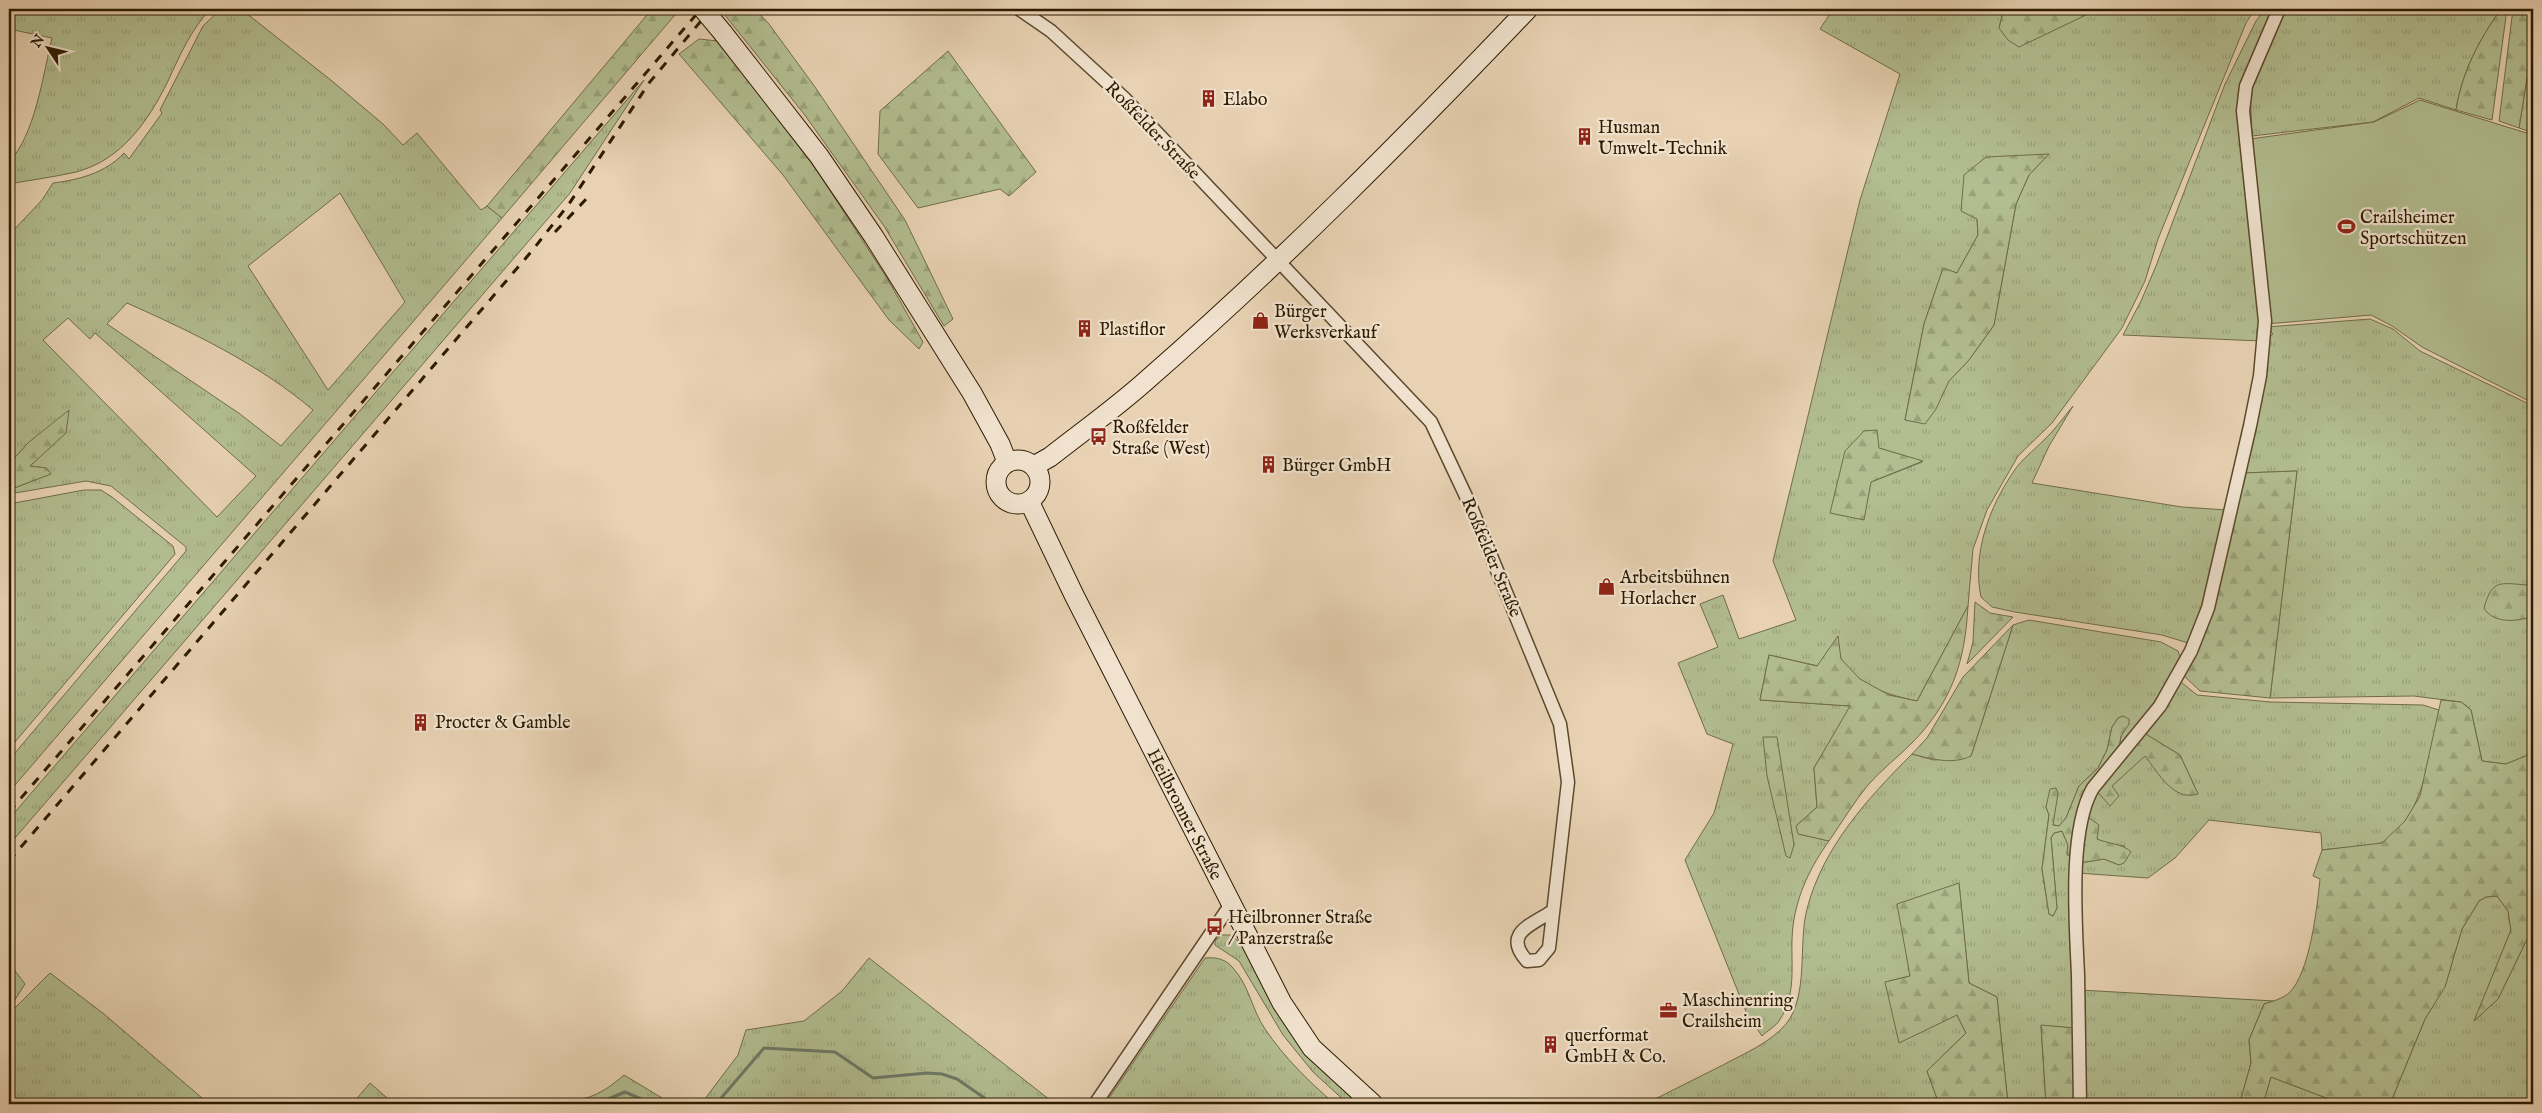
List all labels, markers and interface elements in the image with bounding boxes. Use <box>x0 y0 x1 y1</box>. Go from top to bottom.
north arrow <box>22 22 72 72</box>
text: N <box>27 31 49 52</box>
street label: Roßfelder Straße <box>1099 77 1205 185</box>
building icon: Elabo <box>1199 89 1219 109</box>
place label: Elabo <box>1223 89 1268 112</box>
place label: Husman Umwelt-Technik <box>1598 117 1727 161</box>
building icon: Husman Umwelt-Technik <box>1574 127 1594 147</box>
place label: Crailsheimer Sportschützen <box>2360 207 2467 251</box>
sports icon: Crailsheimer Sportschützen <box>2336 217 2356 237</box>
place label: Bürger Werksverkauf <box>1274 301 1380 345</box>
shop icon: Bürger Werksverkauf <box>1250 311 1270 331</box>
building icon: Plastiflor <box>1075 319 1095 339</box>
place label: Plastiflor <box>1099 319 1166 342</box>
place label: Roßfelder Straße (West) <box>1112 417 1210 461</box>
bus stop icon: Roßfelder Straße (West) <box>1088 427 1108 447</box>
building icon: Bürger GmbH <box>1258 455 1278 475</box>
place label: Bürger GmbH <box>1282 455 1391 478</box>
street label: Roßfelder Straße <box>1455 494 1526 621</box>
place label: Arbeitsbühnen Horlacher <box>1619 567 1730 611</box>
shop icon: Arbeitsbühnen Horlacher <box>1596 577 1616 597</box>
building icon: Procter & Gamble <box>411 712 431 732</box>
place label: Procter & Gamble <box>435 712 570 735</box>
street label: Heilbronner Straße <box>1141 745 1227 884</box>
place label: Heilbronner Straße / Panzerstraße <box>1228 907 1372 951</box>
bus stop icon: Heilbronner Straße / Panzerstraße <box>1204 917 1224 937</box>
place label: Maschinenring Crailsheim <box>1682 990 1794 1034</box>
office icon: Maschinenring Crailsheim <box>1658 1000 1678 1020</box>
place label: querformat GmbH & Co. <box>1565 1025 1666 1069</box>
building icon: querformat GmbH & Co. <box>1541 1035 1561 1055</box>

